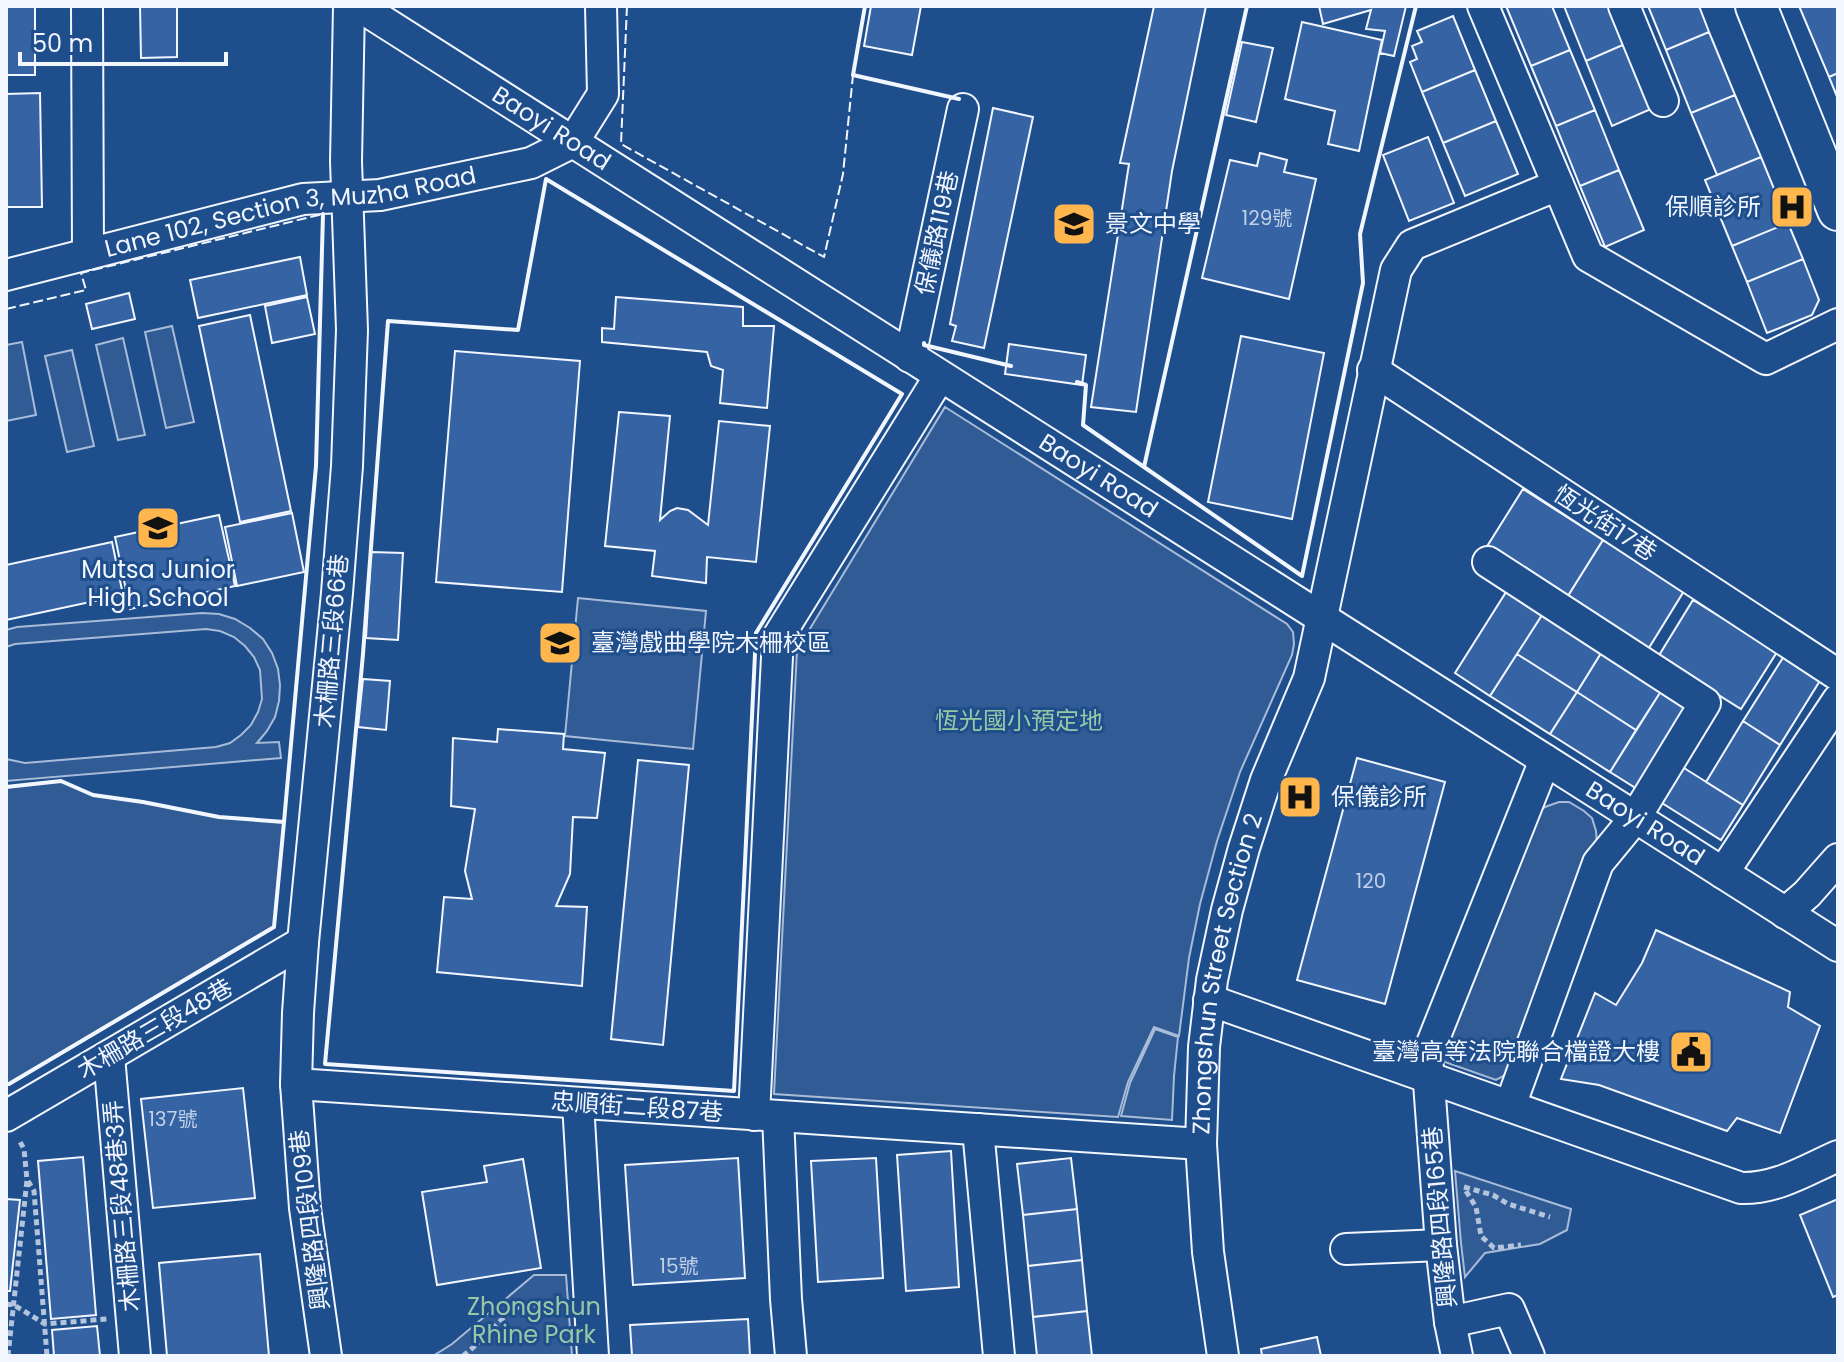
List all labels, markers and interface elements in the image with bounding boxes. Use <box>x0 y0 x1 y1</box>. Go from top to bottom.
scale bar <box>20 16 226 66</box>
text: 50 m <box>32 27 93 60</box>
street label: Baoyi Road <box>486 78 617 178</box>
street label: Lane 102, Section 3, Muzha Road <box>101 158 479 265</box>
street label: 保儀路119巷 <box>907 168 966 298</box>
hospital icon: 保順診所 <box>1768 183 1816 231</box>
place label: 保順診所 <box>1665 190 1761 223</box>
school or university icon: 景文中學 <box>1050 200 1098 248</box>
house number: 129號 <box>1242 204 1292 232</box>
place label: 景文中學 <box>1105 207 1201 240</box>
street label: Baoyi Road <box>1033 425 1164 525</box>
street label: 恆光街17巷 <box>1547 477 1663 568</box>
school or university icon: Mutsa Junior High School <box>134 504 182 552</box>
place label: Mutsa Junior High School <box>81 553 235 614</box>
street label: 木柵路三段66巷 <box>307 553 356 729</box>
school or university icon: 臺灣戲曲學院木柵校區 <box>536 619 584 667</box>
place label: 臺灣戲曲學院木柵校區 <box>591 626 831 659</box>
park label: 恆光國小預定地 <box>935 704 1103 737</box>
hospital icon: 保儀診所 <box>1276 773 1324 821</box>
street label: Baoyi Road <box>1580 773 1711 873</box>
place label: 保儀診所 <box>1331 780 1427 813</box>
street label: Zhongshun Street Section 2 <box>1184 809 1270 1135</box>
house number: 120 <box>1356 867 1386 895</box>
street label: 木柵路三段48巷 <box>71 971 238 1086</box>
public building icon: 臺灣高等法院聯合檔證大樓 <box>1667 1028 1715 1076</box>
place label: 臺灣高等法院聯合檔證大樓 <box>1372 1035 1660 1068</box>
street label: 忠順街二段87巷 <box>550 1084 724 1129</box>
street label: 木柵路三段48巷3弄 <box>96 1099 147 1313</box>
house number: 137號 <box>148 1105 198 1133</box>
street label: 興隆路四段165巷 <box>1415 1125 1464 1309</box>
street label: 興隆路四段109巷 <box>282 1128 337 1312</box>
house number: 15號 <box>660 1252 698 1280</box>
park label: Zhongshun Rhine Park <box>467 1290 601 1351</box>

